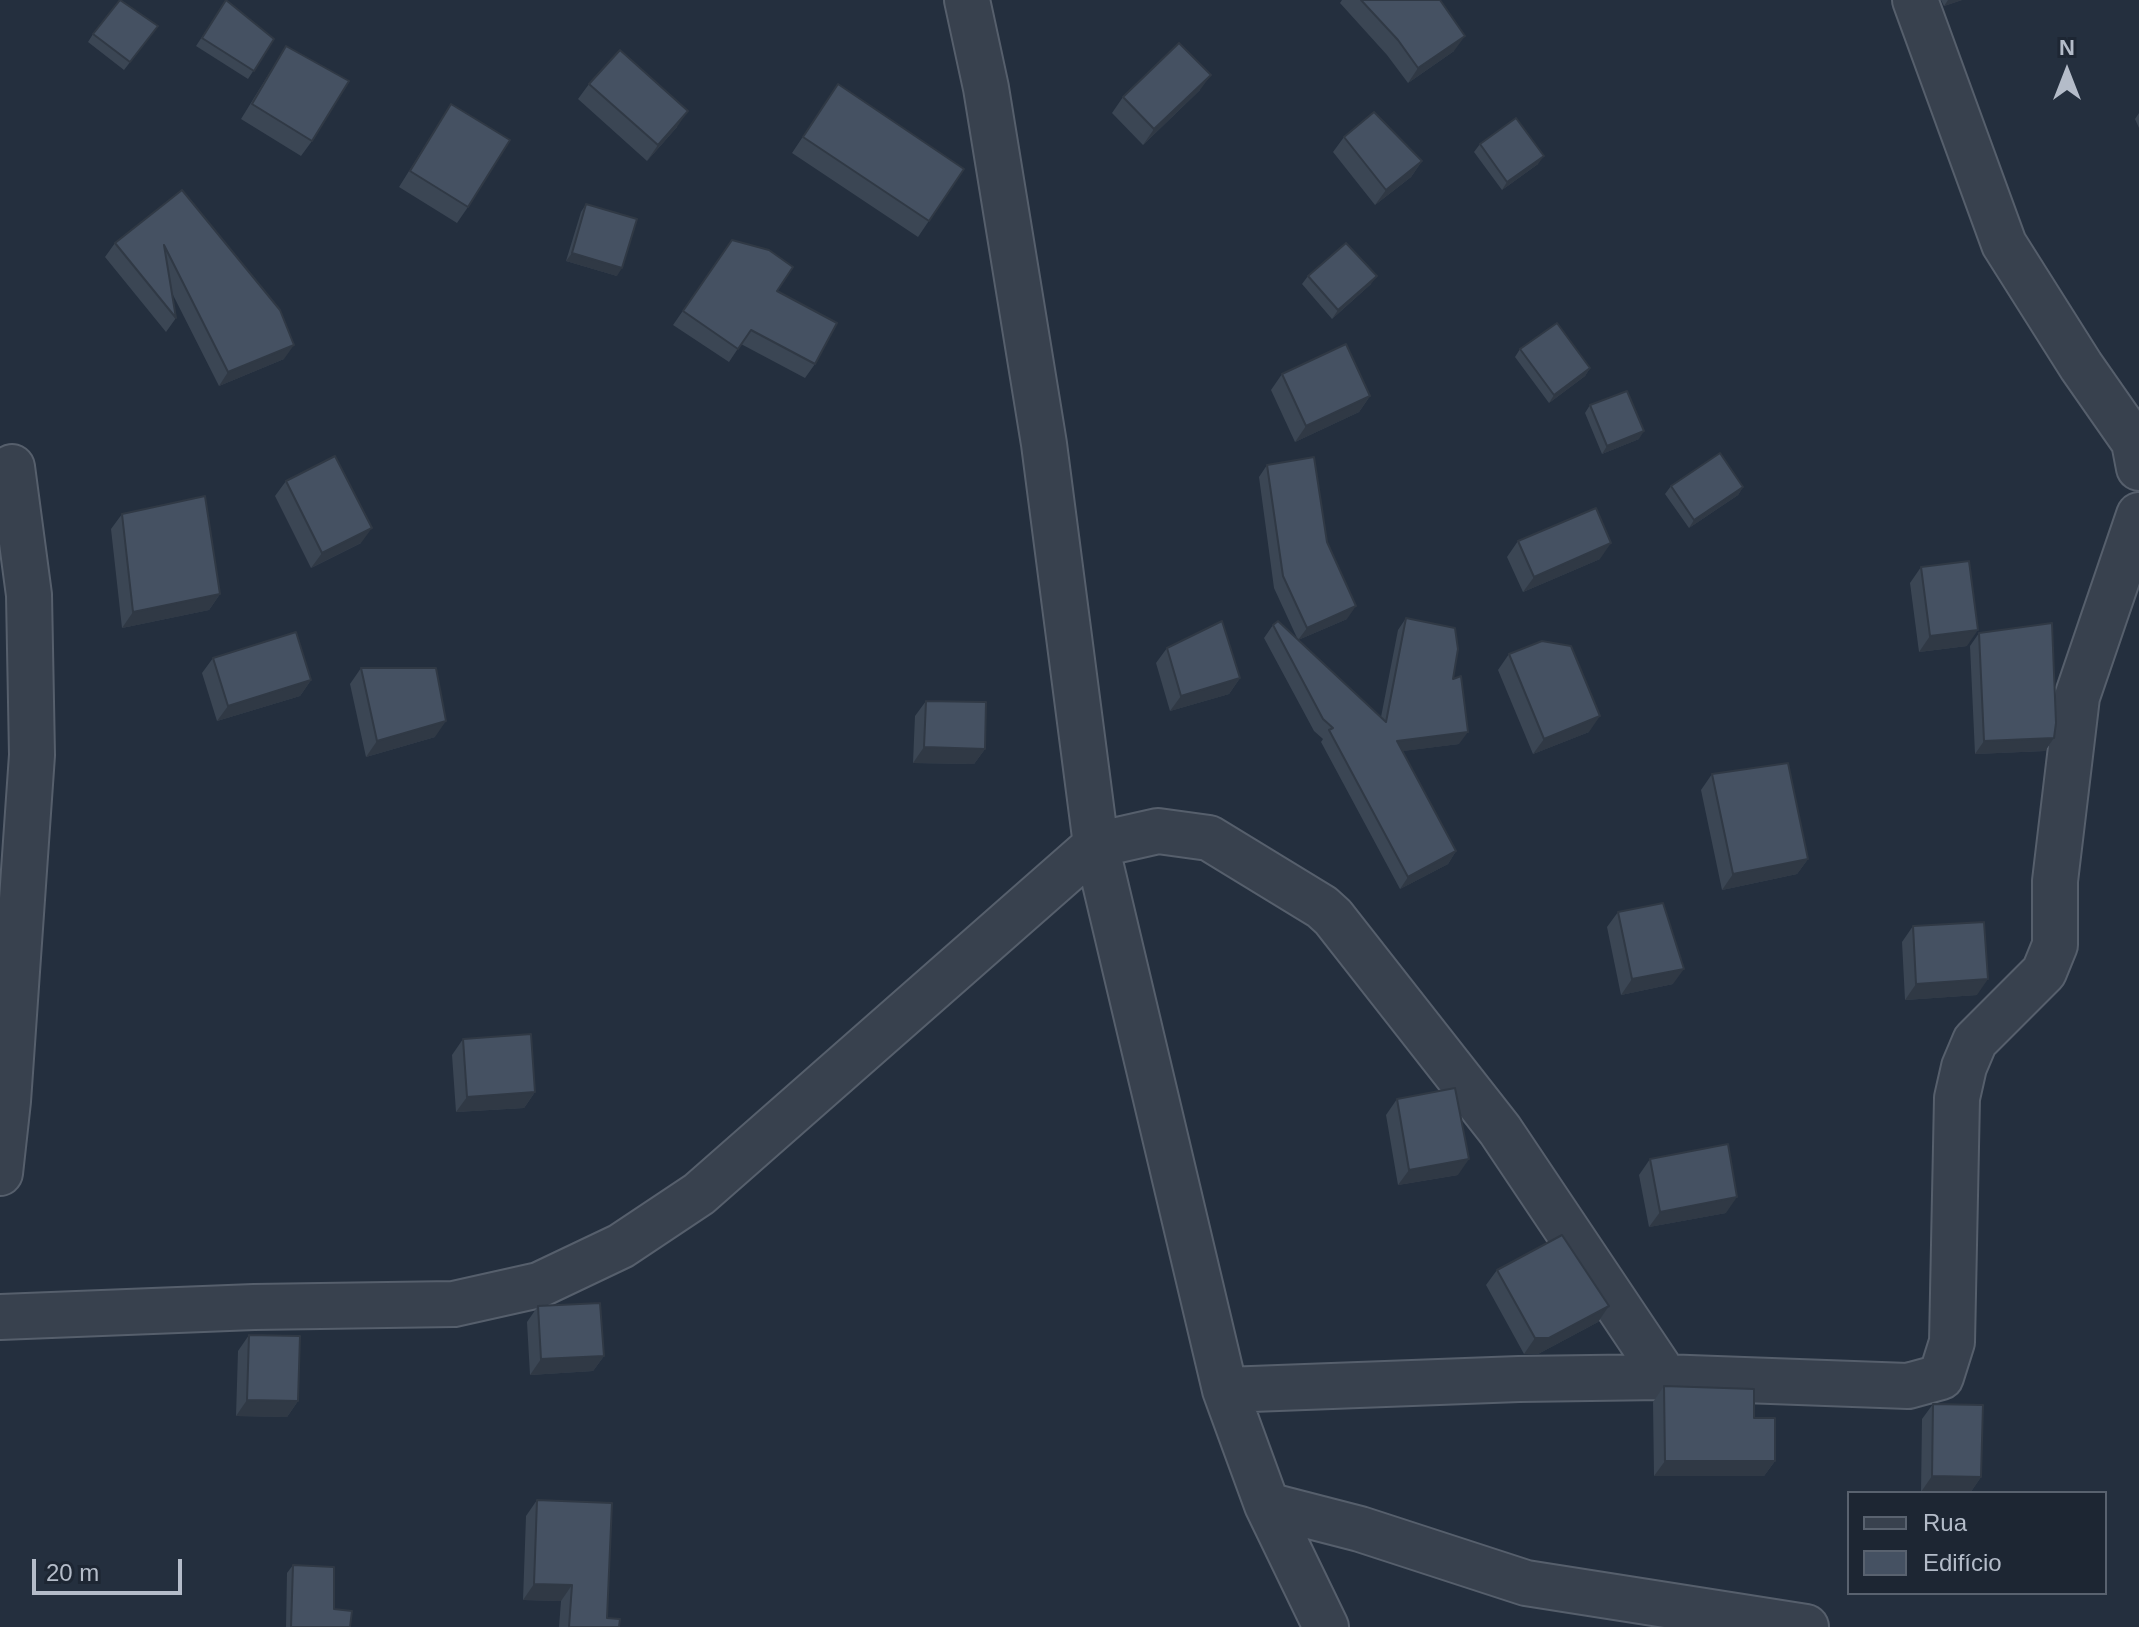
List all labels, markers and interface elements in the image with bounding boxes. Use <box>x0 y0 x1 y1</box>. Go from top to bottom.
north arrow <box>2027 32 2107 112</box>
text: N <box>2059 35 2075 60</box>
legend <box>1847 1491 2107 1595</box>
text: Rua <box>1923 1509 1967 1536</box>
scale bar <box>36 1543 186 1593</box>
text: Edifício <box>1923 1549 2002 1576</box>
text: 20 m <box>46 1559 99 1586</box>

